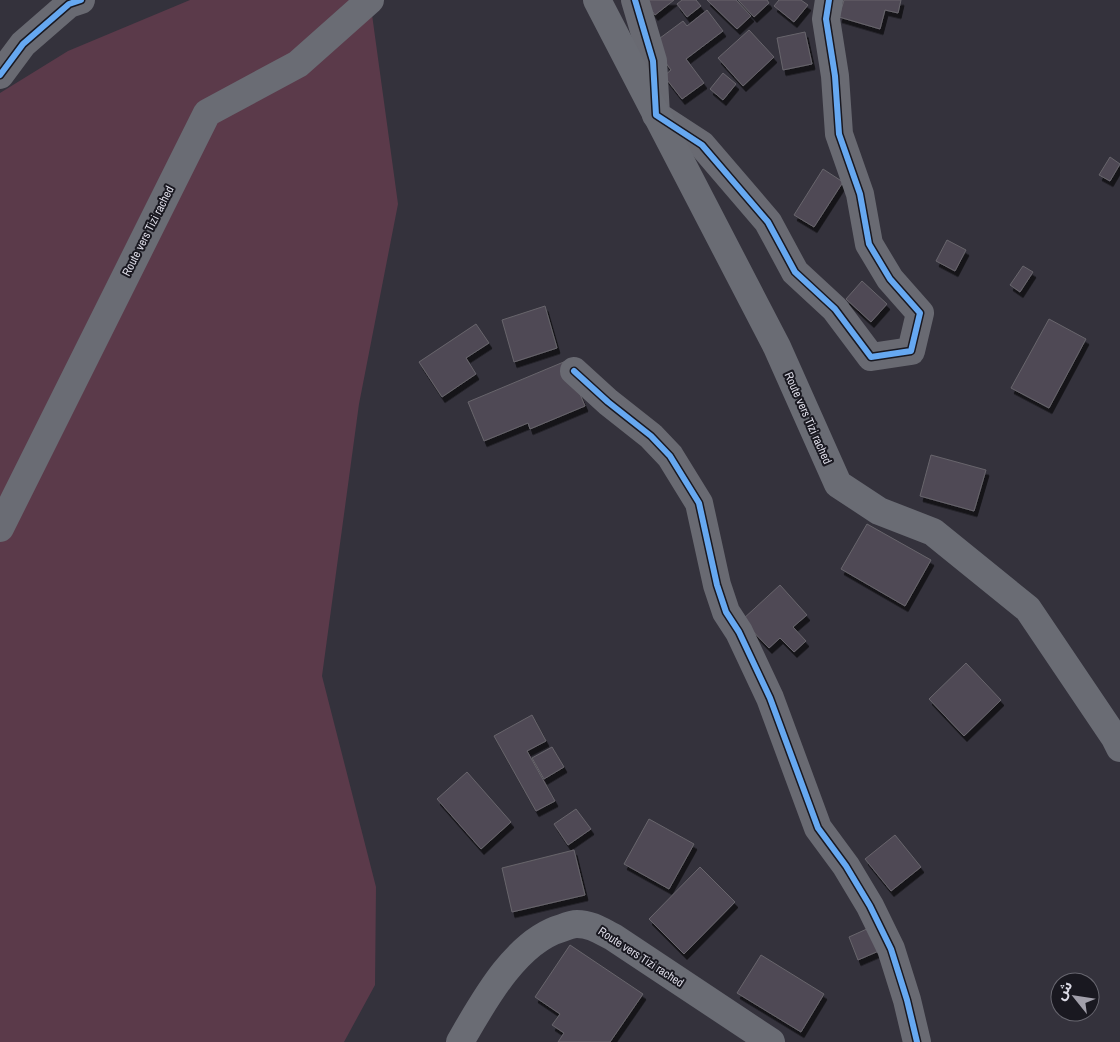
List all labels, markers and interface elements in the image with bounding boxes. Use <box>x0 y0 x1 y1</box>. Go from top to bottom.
street label: Route vers Tizi rached <box>118 183 178 279</box>
street label: Route vers Tizi rached <box>781 369 835 467</box>
street label: Route vers Tizi rached <box>595 923 687 991</box>
north arrow <box>1050 972 1100 1022</box>
text: ش <box>1051 978 1076 1003</box>

